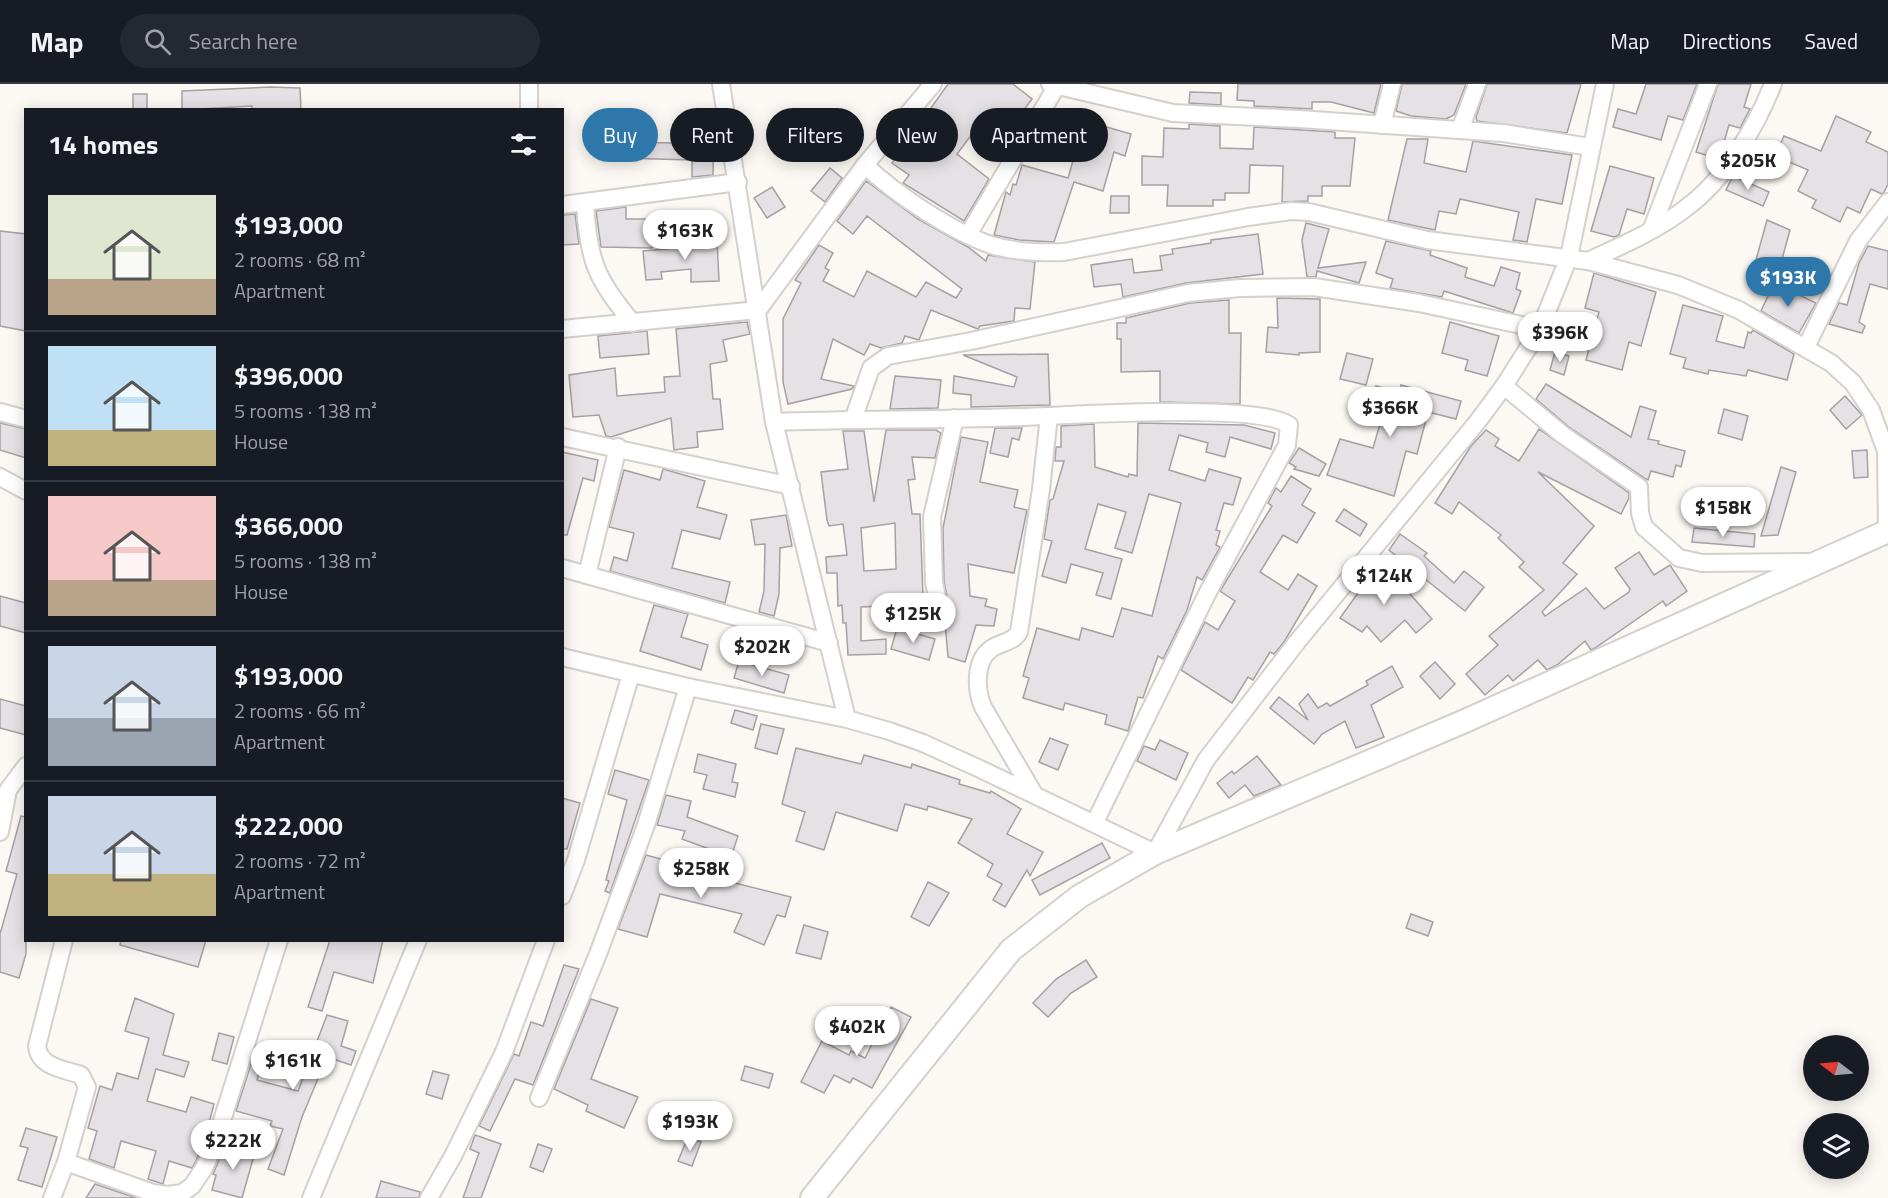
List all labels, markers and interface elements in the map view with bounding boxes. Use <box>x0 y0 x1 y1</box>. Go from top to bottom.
search box <box>120 14 540 68</box>
text: Map <box>30 20 84 63</box>
text: Search here <box>189 24 298 58</box>
icon: search <box>141 25 174 58</box>
text: Map <box>1610 25 1650 57</box>
text: Directions <box>1683 25 1772 57</box>
text: Saved <box>1805 25 1858 57</box>
chip: Buy <box>582 108 658 162</box>
chip: Rent <box>670 108 754 162</box>
chip: Filters <box>766 108 864 162</box>
chip: New <box>876 108 958 162</box>
chip: Apartment <box>970 108 1108 162</box>
text: 14 homes <box>48 125 158 164</box>
icon: filters <box>507 128 540 161</box>
pin: $205K <box>1706 140 1790 191</box>
text: $205K <box>1720 144 1776 175</box>
text: $193,000 <box>234 205 343 244</box>
pin: $163K <box>643 210 727 261</box>
text: $163K <box>657 214 713 245</box>
icon: home <box>96 219 168 291</box>
text: 2 rooms · 68 m² <box>234 244 366 275</box>
pin: $193K <box>1746 257 1830 308</box>
text: $193K <box>1760 261 1816 292</box>
text: Apartment <box>234 275 325 306</box>
pin: $396K <box>1518 312 1602 363</box>
text: $396K <box>1532 316 1588 347</box>
text: $396,000 <box>234 356 343 395</box>
icon: home <box>96 370 168 442</box>
pin: $366K <box>1348 387 1432 438</box>
text: $366K <box>1362 391 1418 422</box>
text: 5 rooms · 138 m² <box>234 395 377 426</box>
text: House <box>234 426 288 457</box>
pin: $158K <box>1681 487 1765 538</box>
text: $158K <box>1695 491 1751 522</box>
text: $366,000 <box>234 506 343 545</box>
icon: home <box>96 520 168 592</box>
text: 5 rooms · 138 m² <box>234 545 377 576</box>
pin: $124K <box>1342 555 1426 606</box>
text: $124K <box>1356 559 1412 590</box>
text: House <box>234 576 288 607</box>
pin: $125K <box>871 593 955 644</box>
text: $125K <box>885 597 941 628</box>
pin: $202K <box>720 626 804 677</box>
text: $202K <box>734 630 790 661</box>
text: $193,000 <box>234 656 343 695</box>
icon: home <box>96 670 168 742</box>
text: 2 rooms · 66 m² <box>234 695 366 726</box>
text: Apartment <box>234 726 325 757</box>
text: $222,000 <box>234 806 343 845</box>
icon: home <box>96 820 168 892</box>
text: 2 rooms · 72 m² <box>234 845 366 876</box>
pin: $258K <box>659 848 743 899</box>
text: $258K <box>673 852 729 883</box>
text: Apartment <box>234 876 325 907</box>
pin: $402K <box>815 1006 899 1057</box>
text: $402K <box>829 1010 885 1041</box>
north arrow <box>1803 1035 1869 1101</box>
map controls <box>1803 1035 1869 1179</box>
pin: $161K <box>251 1040 335 1091</box>
text: $161K <box>265 1044 321 1075</box>
pin: $193K <box>648 1101 732 1152</box>
text: $193K <box>662 1105 718 1136</box>
button: layers <box>1803 1113 1869 1179</box>
pin: $222K <box>191 1120 275 1171</box>
text: $222K <box>205 1124 261 1155</box>

